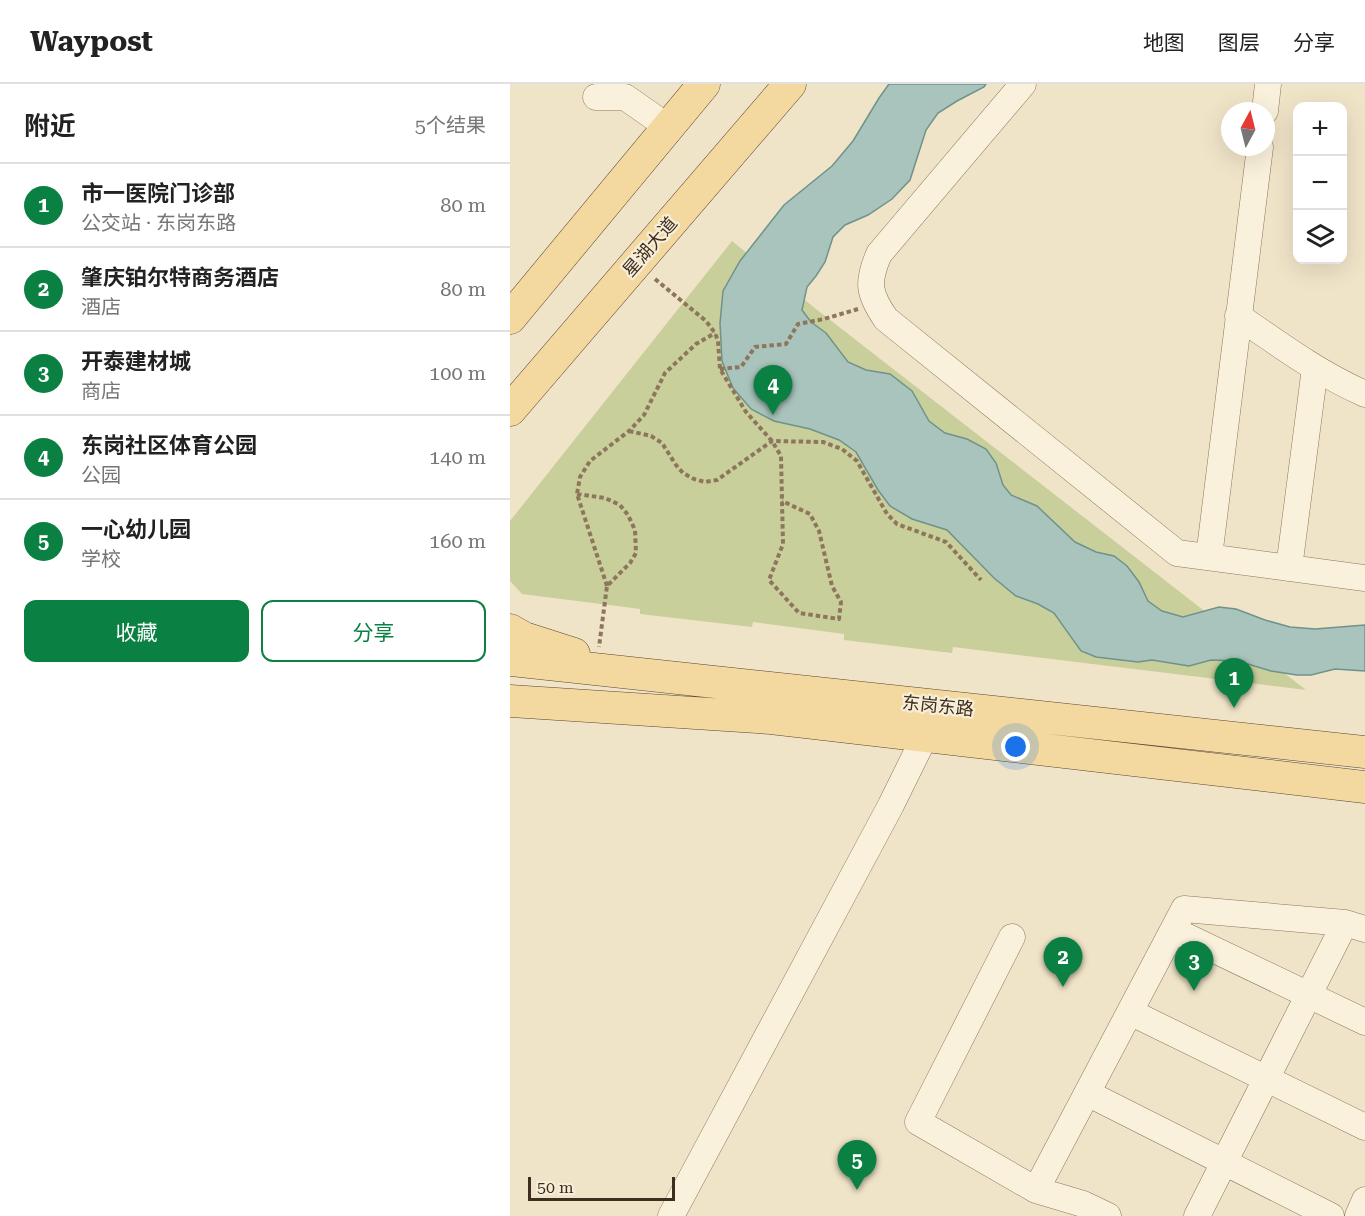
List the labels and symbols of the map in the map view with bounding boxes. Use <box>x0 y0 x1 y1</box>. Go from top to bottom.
north arrow <box>1221 102 1275 156</box>
street label: 星湖大道 <box>618 213 681 281</box>
pin: 4 <box>754 366 792 415</box>
pin: 1 <box>1214 658 1254 708</box>
street label: 东岗东路 <box>901 691 975 720</box>
your location <box>1001 732 1030 761</box>
pin: 2 <box>1044 938 1082 987</box>
pin: 3 <box>1174 942 1214 991</box>
pin: 5 <box>838 1140 876 1190</box>
scale bar <box>528 1174 675 1202</box>

